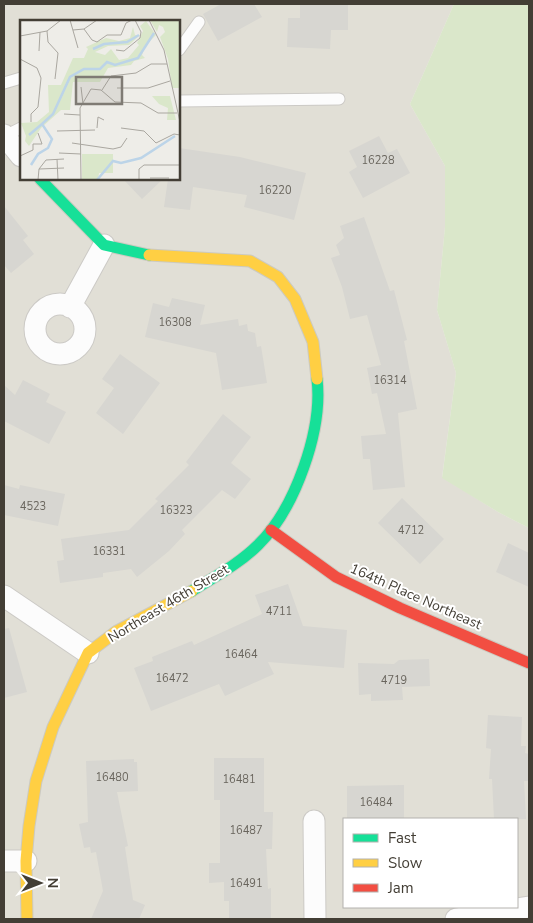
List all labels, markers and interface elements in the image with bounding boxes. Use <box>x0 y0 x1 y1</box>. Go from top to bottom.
inset map <box>20 20 180 180</box>
house number: 16228 <box>362 153 395 168</box>
house number: 16220 <box>259 183 292 198</box>
house number: 16308 <box>159 315 192 330</box>
house number: 16314 <box>374 373 407 388</box>
house number: 4523 <box>20 499 46 514</box>
house number: 16323 <box>160 503 193 518</box>
house number: 4712 <box>398 523 424 538</box>
house number: 16331 <box>93 544 126 559</box>
street label: 164th Place Northeast <box>347 559 485 634</box>
street label: Northeast 46th Street <box>104 560 232 647</box>
house number: 4711 <box>266 604 292 619</box>
house number: 16464 <box>225 647 258 662</box>
house number: 16472 <box>156 671 189 686</box>
house number: 4719 <box>381 673 407 688</box>
house number: 16480 <box>96 770 129 785</box>
house number: 16481 <box>223 772 256 787</box>
house number: 16484 <box>360 795 393 810</box>
legend <box>343 818 518 908</box>
house number: 16487 <box>230 823 263 838</box>
text: Fast <box>388 828 417 848</box>
text: Slow <box>388 853 423 873</box>
north arrow <box>15 858 65 908</box>
house number: 16491 <box>230 876 263 891</box>
text: N <box>43 878 62 888</box>
text: Jam <box>387 878 414 898</box>

